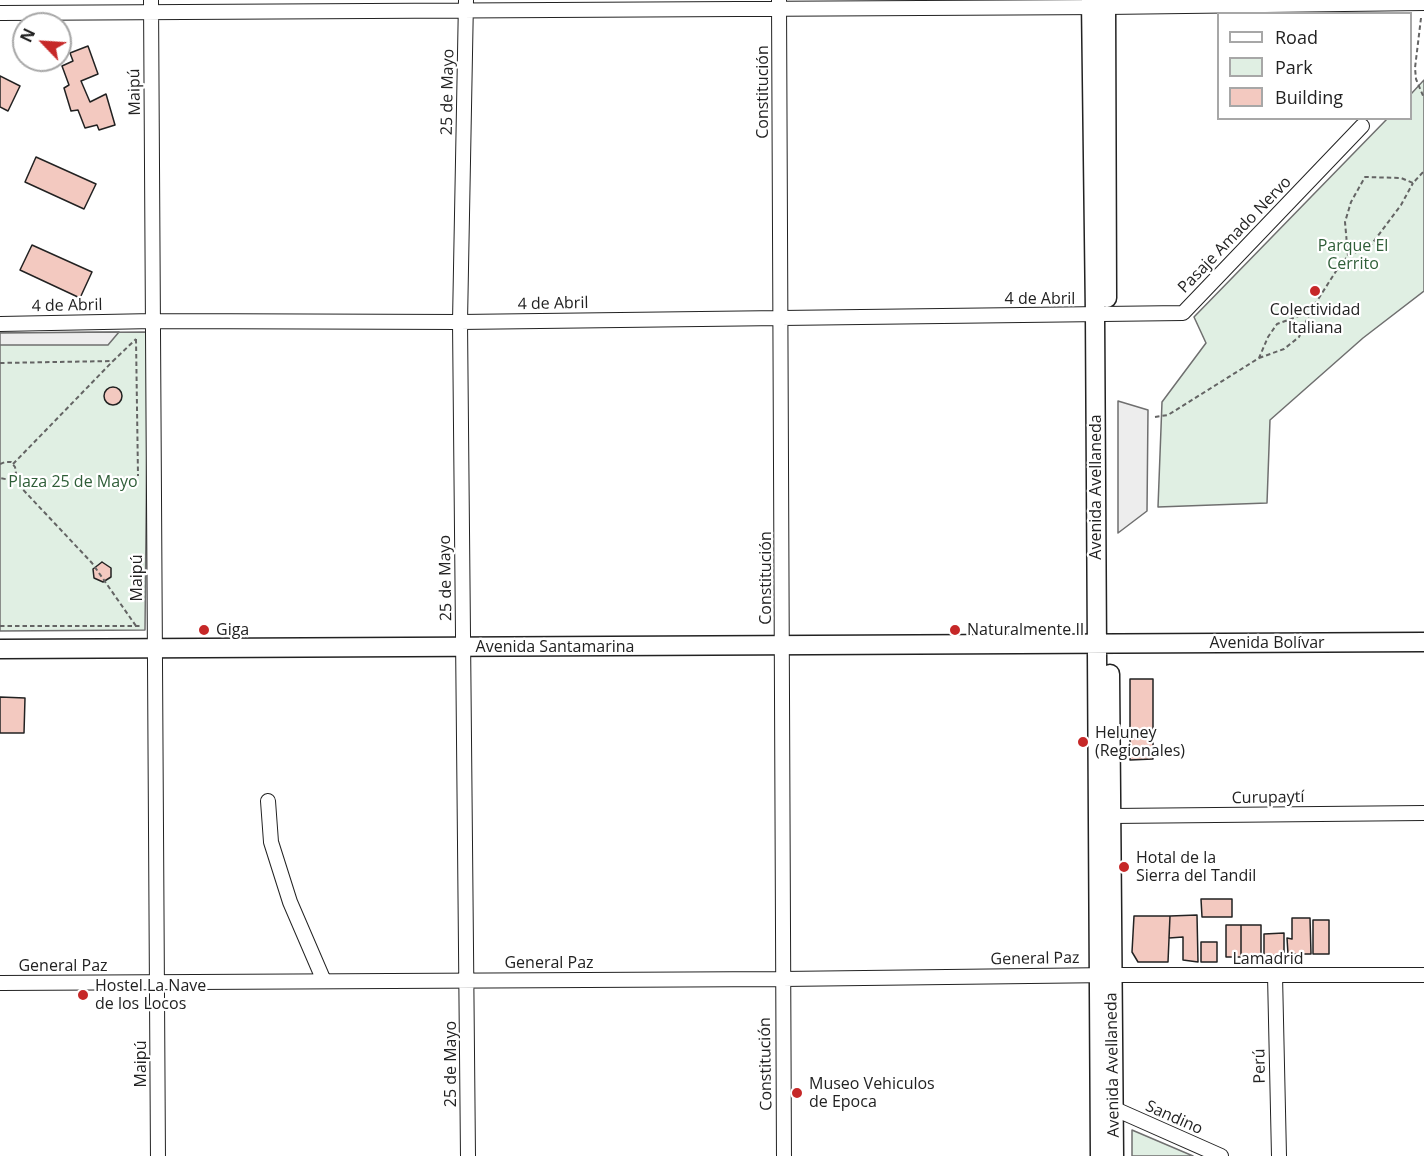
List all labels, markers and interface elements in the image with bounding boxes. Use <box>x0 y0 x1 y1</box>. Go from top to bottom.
north arrow <box>12 12 72 72</box>
legend <box>1217 12 1412 120</box>
text: N <box>15 25 40 46</box>
text: Road <box>1275 25 1318 49</box>
street label: Constitución <box>753 45 773 139</box>
street label: 25 de Mayo <box>438 49 458 135</box>
text: Park <box>1275 55 1313 79</box>
street label: Maipú <box>125 68 145 116</box>
text: Building <box>1275 85 1343 109</box>
street label: Pasaje Amado Nervo <box>1174 173 1296 297</box>
park label: Parque El Cerrito <box>1318 236 1388 274</box>
marker: Colectividad Italiana <box>1308 284 1322 298</box>
street label: 4 de Abril <box>1005 289 1075 309</box>
street label: 4 de Abril <box>517 294 589 314</box>
street label: 4 de Abril <box>31 296 103 316</box>
place label: Colectividad Italiana <box>1270 300 1360 338</box>
street label: Avenida Avellaneda <box>1086 414 1106 560</box>
park label: Plaza 25 de Mayo <box>8 472 138 492</box>
street label: Constitución <box>756 531 776 625</box>
street label: 25 de Mayo <box>436 535 456 621</box>
street label: Maipú <box>127 555 147 601</box>
place label: Giga <box>216 620 249 640</box>
place label: Naturalmente II <box>967 620 1084 640</box>
marker: Giga <box>197 623 211 637</box>
marker: Naturalmente II <box>948 623 962 637</box>
street label: Avenida Bolívar <box>1209 633 1325 653</box>
street label: Avenida Santamarina <box>476 637 634 657</box>
place label: Heluney (Regionales) <box>1095 723 1185 761</box>
marker: Heluney (Regionales) <box>1076 735 1090 749</box>
street label: Curupaytí <box>1231 788 1305 808</box>
place label: Hotal de la Sierra del Tandil <box>1136 848 1256 886</box>
marker: Hotal de la Sierra del Tandil <box>1117 860 1131 874</box>
street label: General Paz <box>990 949 1080 969</box>
street label: Lamadrid <box>1232 949 1304 969</box>
street label: General Paz <box>504 953 594 973</box>
street label: General Paz <box>18 956 108 976</box>
place label: Hostel La Nave de los Locos <box>95 976 206 1014</box>
marker: Hostel La Nave de los Locos <box>76 988 90 1002</box>
street label: Avenida Avellaneda <box>1102 992 1124 1138</box>
street label: Constitución <box>756 1017 776 1111</box>
street label: 25 de Mayo <box>441 1021 461 1107</box>
street label: Maipú <box>131 1041 151 1087</box>
street label: Perú <box>1250 1048 1270 1084</box>
place label: Museo Vehiculos de Epoca <box>809 1074 935 1112</box>
marker: Museo Vehiculos de Epoca <box>790 1086 804 1100</box>
street label: Sandino <box>1142 1097 1206 1139</box>

